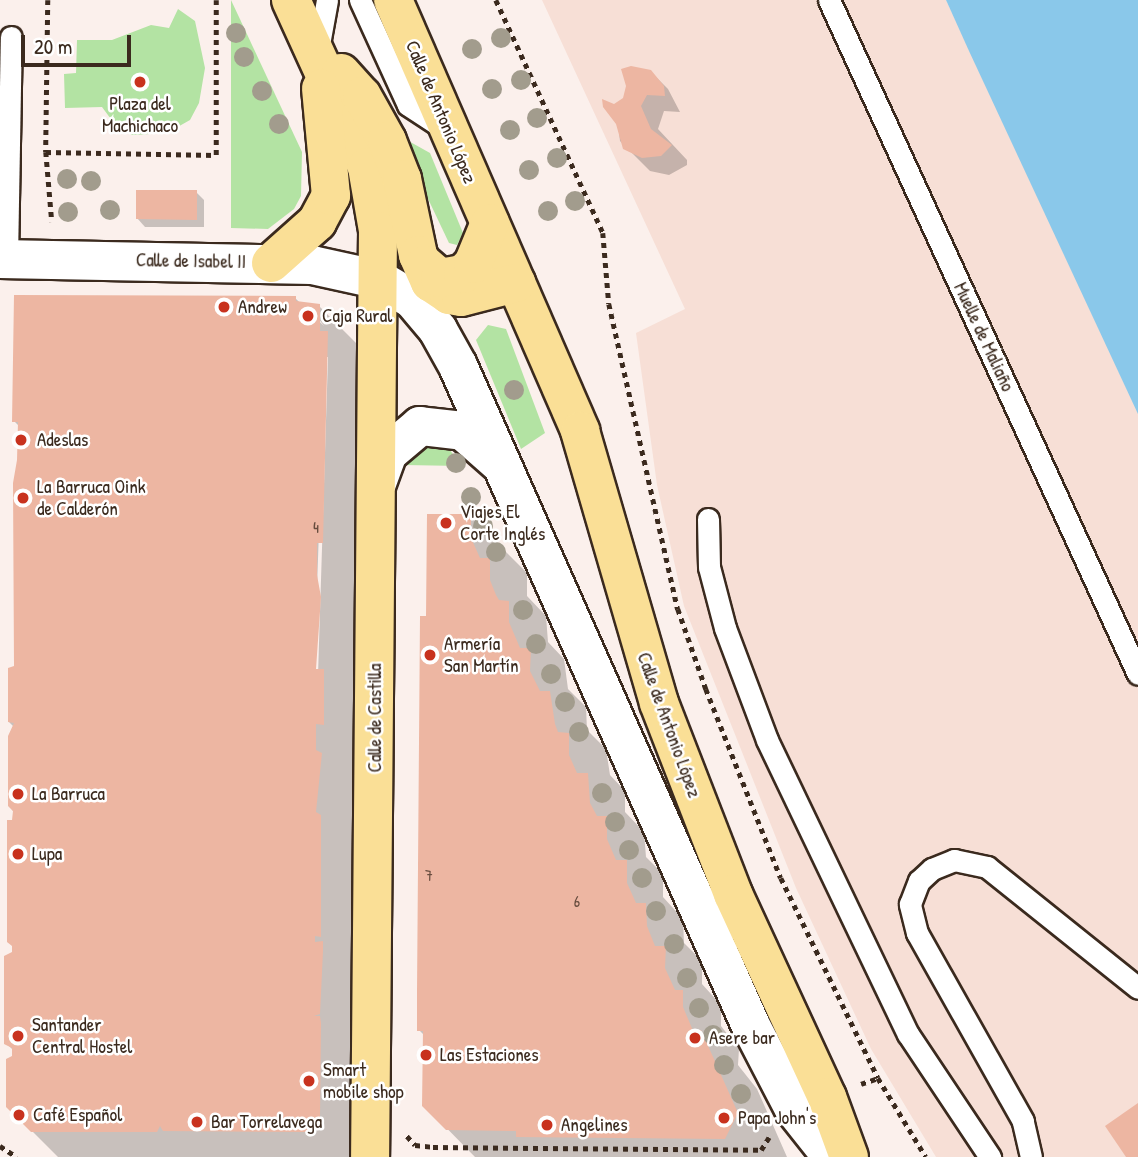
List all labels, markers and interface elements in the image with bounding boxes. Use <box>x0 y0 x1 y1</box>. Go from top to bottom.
scale bar <box>24 21 135 65</box>
text: 20 m <box>34 32 72 61</box>
street label: Calle de Antonio López <box>401 37 481 187</box>
marker: Plaza del Machichaco <box>132 74 148 90</box>
place label: Plaza del Machichaco <box>102 93 178 137</box>
street label: Calle de Isabel II <box>136 249 246 273</box>
street label: Muelle de Maliaño <box>949 279 1019 395</box>
place label: Andrew <box>238 296 287 318</box>
marker: Andrew <box>216 299 232 315</box>
place label: Caja Rural <box>322 305 392 327</box>
marker: Caja Rural <box>300 308 316 324</box>
place label: Adeslas <box>37 429 88 451</box>
marker: Adeslas <box>11 430 31 450</box>
place label: La Barruca Oink de Calderón <box>37 476 146 520</box>
marker: La Barruca Oink de Calderón <box>15 490 31 506</box>
place label: Viajes El Corte Inglés <box>460 501 545 545</box>
marker: Viajes El Corte Inglés <box>438 515 454 531</box>
house number: 4 <box>313 517 319 537</box>
place label: Armería San Martín <box>444 633 519 677</box>
marker: Armería San Martín <box>422 647 438 663</box>
street label: Calle de Antonio López <box>632 649 706 801</box>
street label: Calle de Castilla <box>364 664 386 772</box>
place label: La Barruca <box>32 783 105 805</box>
marker: La Barruca <box>10 786 26 802</box>
place label: Lupa <box>32 843 62 865</box>
marker: Lupa <box>10 846 26 862</box>
house number: 7 <box>425 865 433 885</box>
house number: 6 <box>574 891 580 911</box>
place label: Santander Central Hostel <box>32 1014 132 1058</box>
place label: Asere bar <box>709 1027 775 1049</box>
marker: Santander Central Hostel <box>10 1028 26 1044</box>
marker: Asere bar <box>687 1030 703 1046</box>
place label: Las Estaciones <box>440 1044 539 1066</box>
marker: Las Estaciones <box>418 1047 434 1063</box>
place label: Smart mobile shop <box>323 1059 404 1103</box>
marker: Smart mobile shop <box>301 1073 317 1089</box>
place label: Café Español <box>33 1104 122 1126</box>
marker: Café Español <box>11 1107 27 1123</box>
place label: Papa John's <box>738 1107 816 1129</box>
marker: Papa John's <box>716 1110 732 1126</box>
place label: Bar Torrelavega <box>211 1111 322 1133</box>
marker: Bar Torrelavega <box>189 1114 205 1130</box>
place label: Angelines <box>561 1114 628 1136</box>
marker: Angelines <box>539 1117 555 1133</box>

